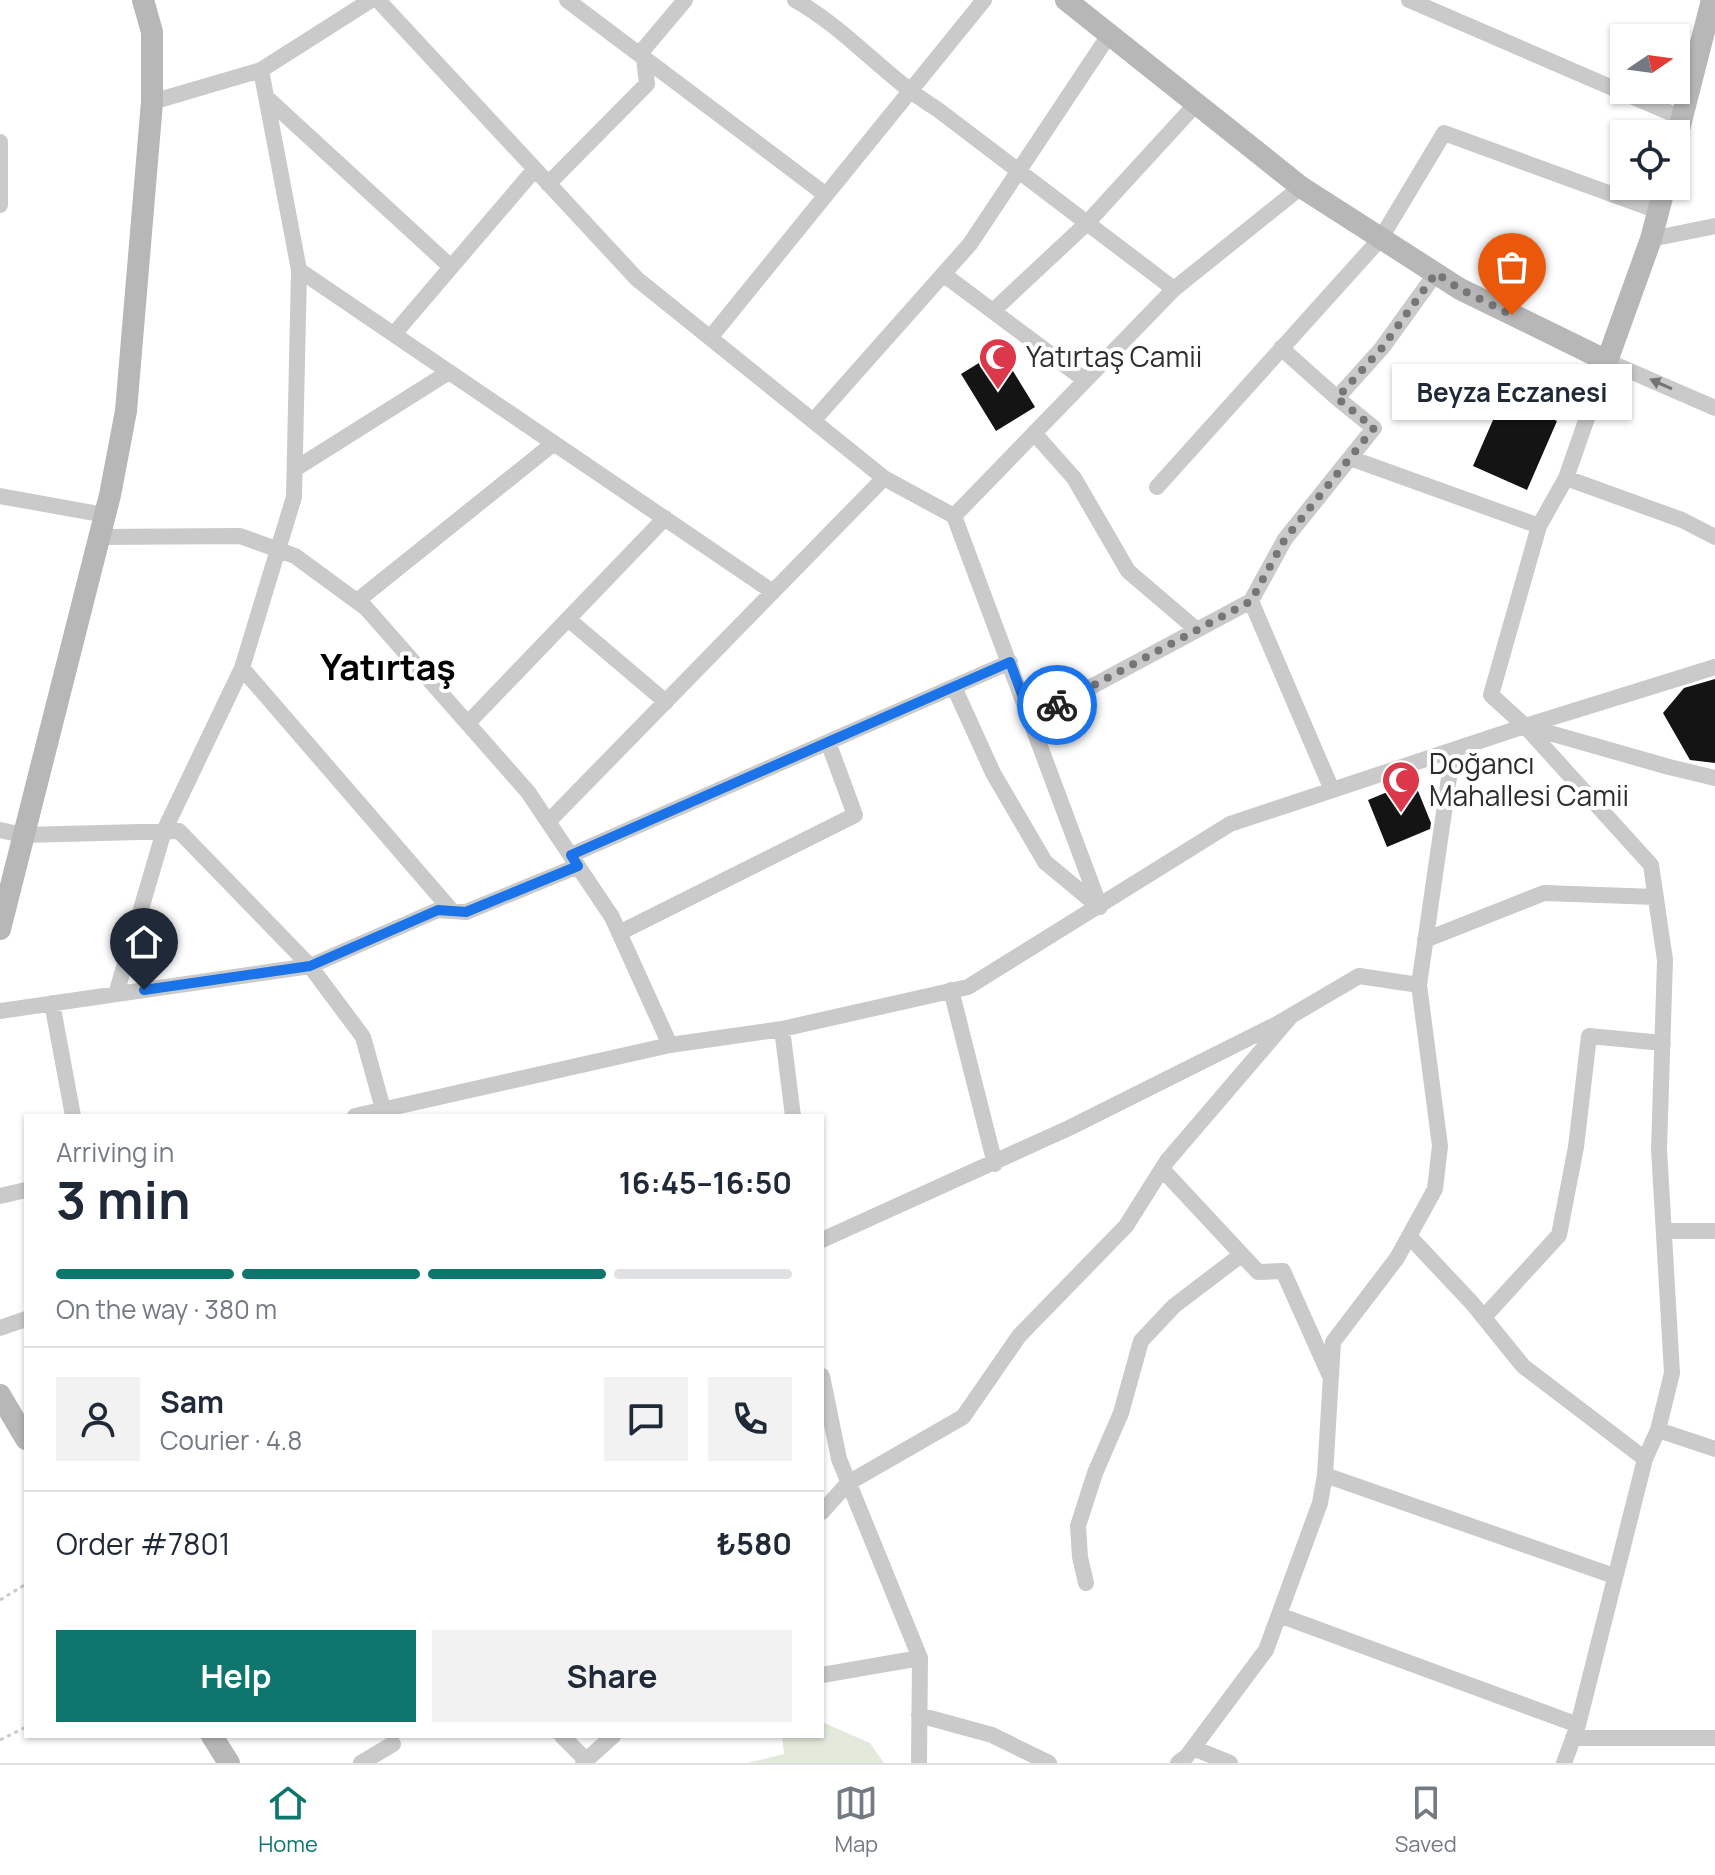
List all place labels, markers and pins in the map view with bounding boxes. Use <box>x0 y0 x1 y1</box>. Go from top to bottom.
pin <box>1478 233 1546 315</box>
mosque icon: Yatırtaş Camii <box>977 336 1019 391</box>
place label: Yatırtaş Camii <box>1026 337 1202 375</box>
callout: Beyza Eczanesi <box>1392 363 1632 419</box>
place label: Doğancı Mahallesi Camii <box>1429 744 1629 814</box>
mosque icon: Doğancı Mahallesi Camii <box>1380 759 1422 814</box>
pin <box>110 908 178 990</box>

